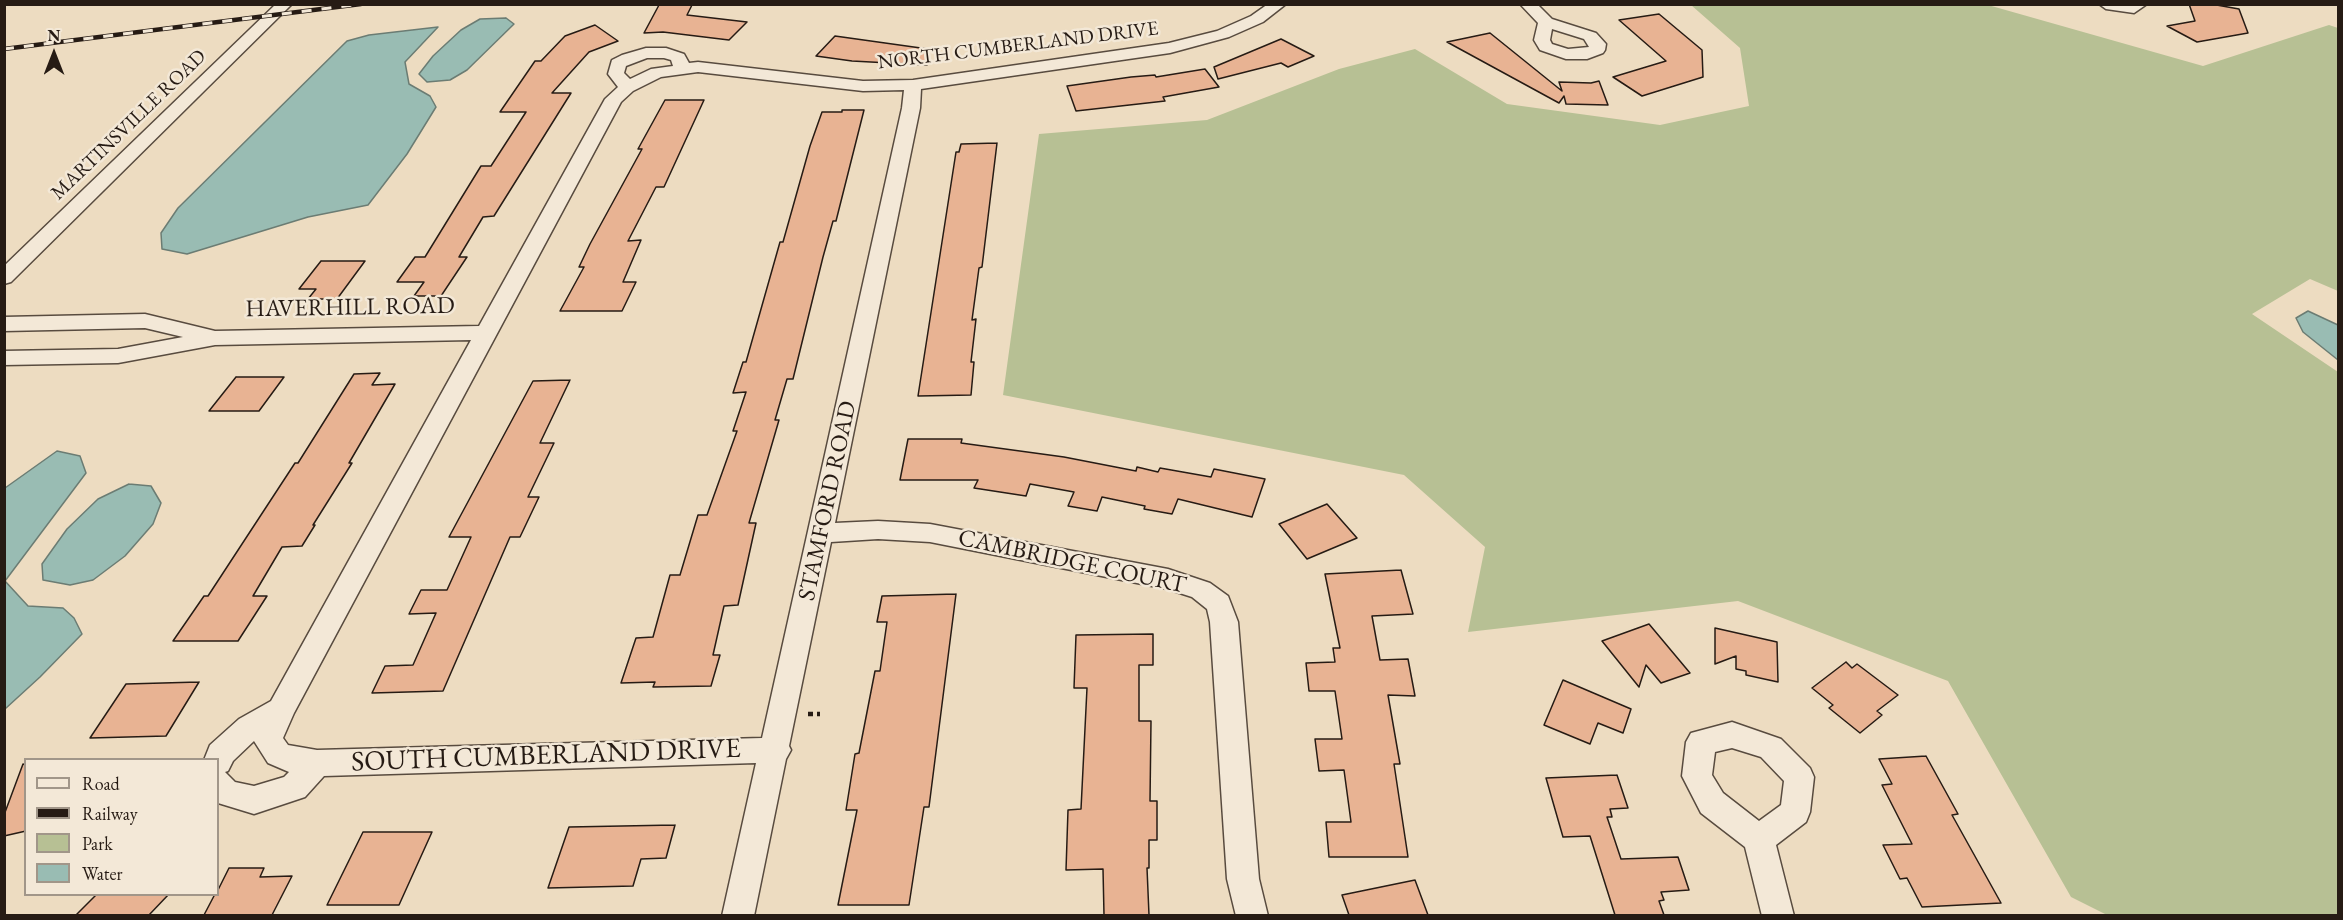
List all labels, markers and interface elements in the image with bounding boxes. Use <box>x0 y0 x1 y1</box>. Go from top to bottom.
street label: NORTH CUMBERLAND DRIVE <box>876 17 1160 75</box>
north arrow <box>24 24 84 84</box>
text: N <box>48 25 60 46</box>
street label: MARTINSVILLE ROAD <box>47 45 211 205</box>
street label: HAVERHILL ROAD <box>245 292 455 324</box>
street label: STAMFORD ROAD <box>793 399 863 603</box>
street label: CAMBRIDGE COURT <box>955 524 1189 600</box>
street label: SOUTH CUMBERLAND DRIVE <box>351 732 741 780</box>
legend <box>24 758 219 896</box>
text: Road <box>82 772 120 795</box>
text: Railway <box>82 802 138 825</box>
text: Park <box>82 832 113 855</box>
text: Water <box>82 862 123 885</box>

